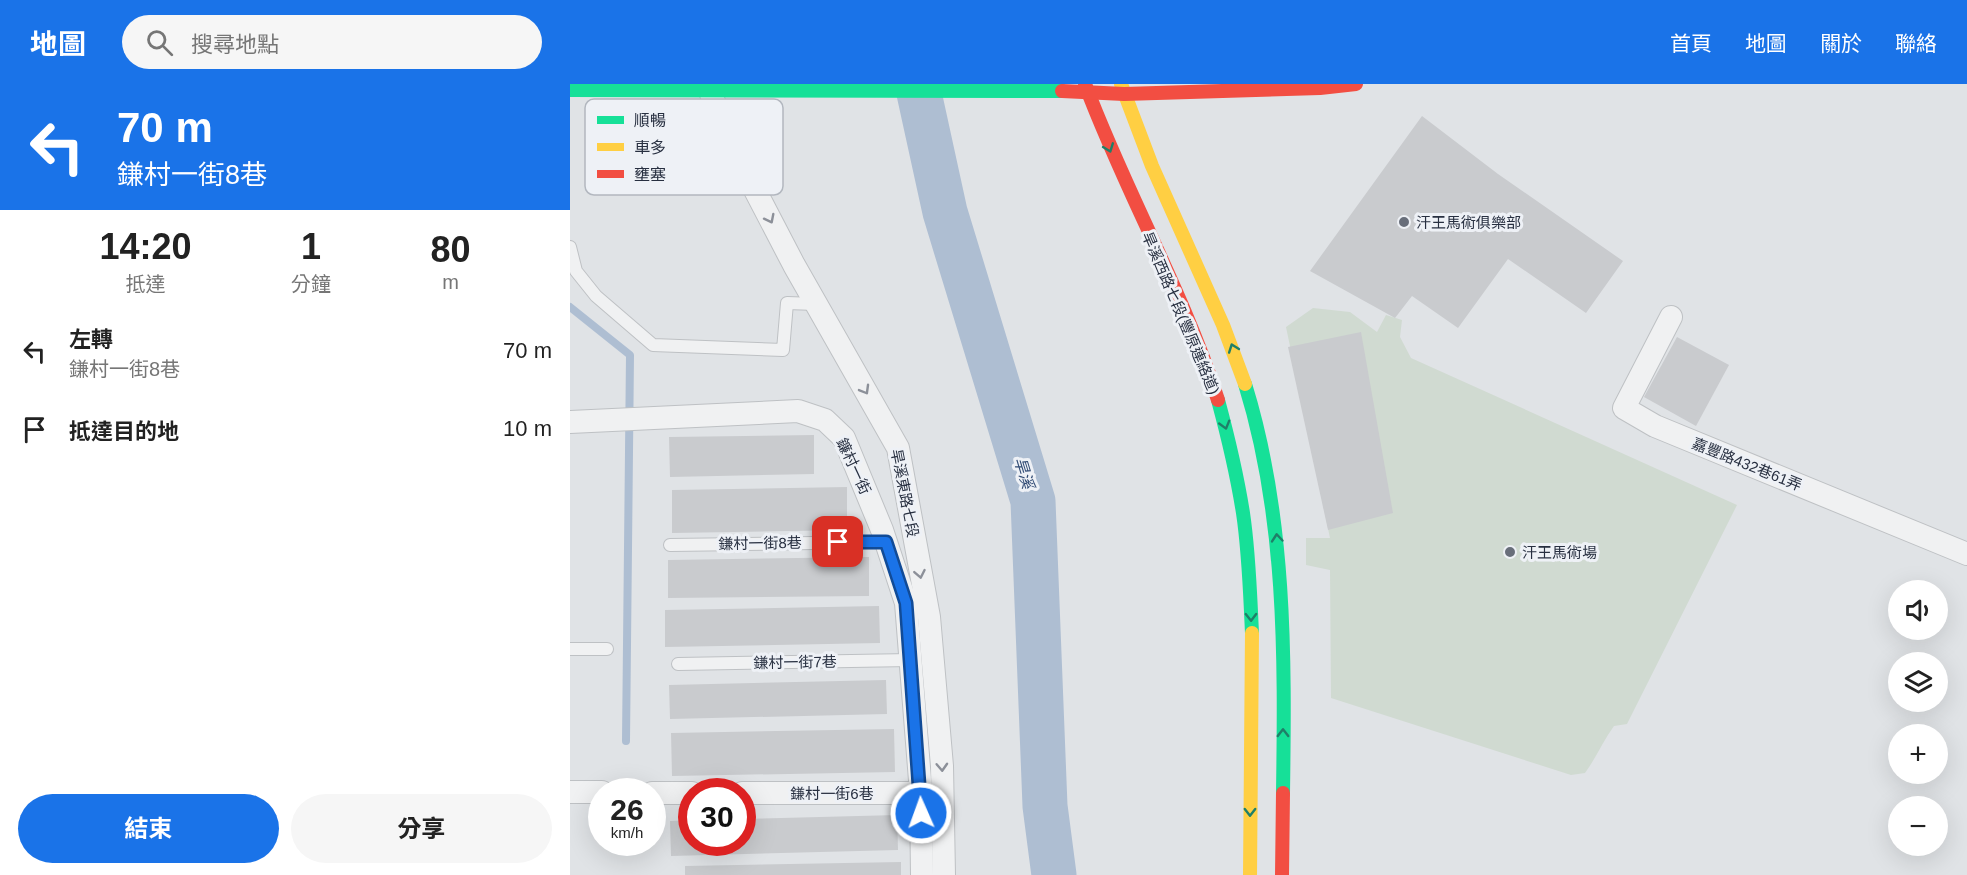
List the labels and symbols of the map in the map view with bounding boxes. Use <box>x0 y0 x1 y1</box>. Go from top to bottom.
legend <box>585 99 783 195</box>
text: 順暢 <box>634 112 666 129</box>
text: 車多 <box>634 139 666 156</box>
one-way arrow <box>1102 142 1115 153</box>
text: 壅塞 <box>634 166 666 183</box>
one-way arrow <box>763 213 774 224</box>
place label: 汗王馬術俱樂部 <box>1416 214 1521 231</box>
marker: 汗王馬術俱樂部 <box>1397 215 1411 229</box>
street label: 旱溪西路七段(豐原連絡道) <box>1139 229 1223 397</box>
one-way arrow <box>1227 344 1240 354</box>
one-way arrow <box>857 384 869 394</box>
one-way arrow <box>1218 419 1230 430</box>
street label: 嘉豐路432巷61弄 <box>1690 434 1804 494</box>
street label: 鐮村一街 <box>834 435 874 497</box>
street label: 旱溪東路七段 <box>888 447 922 539</box>
water label: 旱溪 <box>1011 455 1037 493</box>
pin <box>812 516 863 567</box>
one-way arrow <box>1271 533 1284 542</box>
street label: 鎌村一街8巷 <box>718 534 802 552</box>
place label: 汗王馬術場 <box>1522 544 1597 561</box>
marker: 汗王馬術場 <box>1503 545 1517 559</box>
one-way arrow <box>913 568 926 578</box>
one-way arrow <box>1245 613 1258 622</box>
street label: 鎌村一街7巷 <box>753 653 837 671</box>
one-way arrow <box>1277 728 1289 737</box>
one-way arrow <box>935 763 948 772</box>
speed limit sign: 30 <box>678 778 756 856</box>
position arrow <box>889 781 953 845</box>
street label: 鎌村一街6巷 <box>790 785 874 802</box>
one-way arrow <box>1244 808 1256 817</box>

